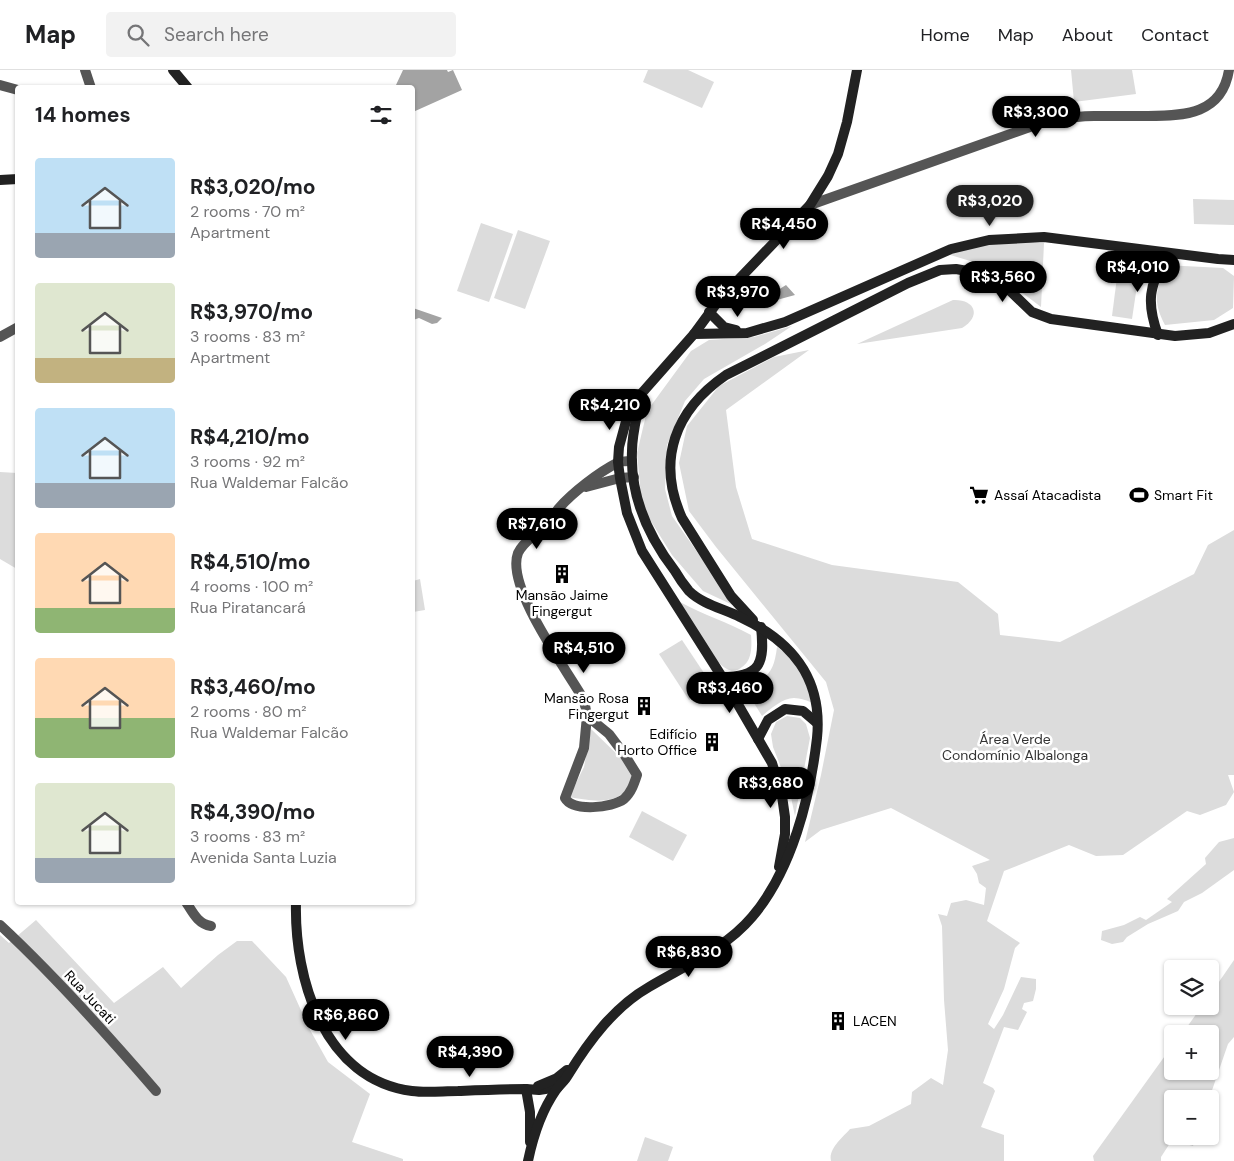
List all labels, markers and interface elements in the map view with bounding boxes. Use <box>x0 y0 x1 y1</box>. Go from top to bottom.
search box <box>106 12 456 57</box>
text: Map <box>25 19 76 50</box>
icon: search <box>124 21 152 49</box>
text: Search here <box>164 22 269 47</box>
text: Home <box>920 23 970 47</box>
text: Map <box>998 23 1034 47</box>
text: About <box>1062 23 1113 47</box>
text: Contact <box>1141 23 1209 47</box>
pin: R$3,300 <box>990 96 1082 138</box>
text: 14 homes <box>35 101 131 129</box>
icon: filters <box>367 101 395 129</box>
text: R$3,300 <box>1003 101 1069 122</box>
text: R$3,020/mo <box>190 173 316 201</box>
icon: home <box>75 178 135 238</box>
pin: R$3,020 <box>944 184 1036 227</box>
text: R$3,020 <box>958 190 1022 211</box>
text: 2 rooms · 70 m² <box>190 201 305 222</box>
pin: R$4,450 <box>738 208 830 250</box>
text: R$4,450 <box>751 213 817 234</box>
text: Apartment <box>190 222 270 243</box>
pin: R$4,010 <box>1092 250 1184 293</box>
text: R$4,010 <box>1107 256 1169 277</box>
pin: R$3,560 <box>957 260 1049 303</box>
text: R$3,560 <box>971 266 1035 287</box>
pin: R$3,970 <box>692 276 784 318</box>
text: R$3,970 <box>706 281 770 302</box>
text: R$3,970/mo <box>190 298 313 326</box>
icon: home <box>75 303 135 363</box>
text: 3 rooms · 83 m² <box>190 326 305 347</box>
text: Apartment <box>190 347 270 368</box>
pin: R$4,210 <box>564 388 656 431</box>
text: R$4,210 <box>580 394 640 415</box>
text: R$4,210/mo <box>190 423 310 451</box>
icon: home <box>75 428 135 488</box>
text: 3 rooms · 92 m² <box>190 451 305 472</box>
text: Rua Waldemar Falcão <box>190 472 349 493</box>
supermarket icon: Assaí Atacadista <box>968 484 990 506</box>
sports icon: Smart Fit <box>1128 484 1150 506</box>
place label: Assaí Atacadista <box>994 486 1101 504</box>
place label: Smart Fit <box>1154 486 1213 504</box>
pin: R$7,610 <box>491 508 583 550</box>
text: R$7,610 <box>508 513 566 534</box>
text: R$4,510/mo <box>190 548 311 576</box>
icon: home <box>75 553 135 613</box>
building icon: Mansão Jaime Fingergut <box>551 563 573 585</box>
text: 4 rooms · 100 m² <box>190 576 313 597</box>
place label: Mansão Jaime Fingergut <box>516 586 608 620</box>
text: Rua Piratancará <box>190 597 306 618</box>
pin: R$4,510 <box>538 632 630 674</box>
text: R$4,510 <box>553 637 615 658</box>
pin: R$3,460 <box>684 672 776 714</box>
text: R$3,460/mo <box>190 673 316 701</box>
text: R$3,460 <box>697 677 763 698</box>
icon: home <box>75 678 135 738</box>
place label: Mansão Rosa Fingergut <box>544 689 629 723</box>
building icon: Mansão Rosa Fingergut <box>633 695 655 717</box>
text: 2 rooms · 80 m² <box>190 701 307 722</box>
text: Rua Waldemar Falcão <box>190 722 349 743</box>
place label: Edifício Horto Office <box>617 725 697 759</box>
park label: Área Verde Condomínio Albalonga <box>942 730 1088 764</box>
building icon: Edifício Horto Office <box>701 731 723 753</box>
pin: R$3,680 <box>725 766 817 809</box>
text: R$3,680 <box>739 772 803 793</box>
text: R$4,390/mo <box>190 798 315 826</box>
icon: home <box>75 803 135 863</box>
text: 3 rooms · 83 m² <box>190 826 305 847</box>
text: Avenida Santa Luzia <box>190 847 337 868</box>
pin: R$6,830 <box>643 936 735 978</box>
text: R$6,830 <box>657 941 721 962</box>
map controls <box>1164 960 1219 1145</box>
button: layers <box>1164 960 1219 1015</box>
street label: Rua Jucati <box>61 966 119 1028</box>
pin: R$6,860 <box>300 998 392 1041</box>
text: R$6,860 <box>313 1004 379 1025</box>
building icon: LACEN <box>827 1010 849 1032</box>
place label: LACEN <box>853 1012 897 1030</box>
button: + <box>1164 1025 1219 1080</box>
pin: R$4,390 <box>424 1036 516 1078</box>
text: R$4,390 <box>438 1041 502 1062</box>
button: − <box>1164 1090 1219 1145</box>

